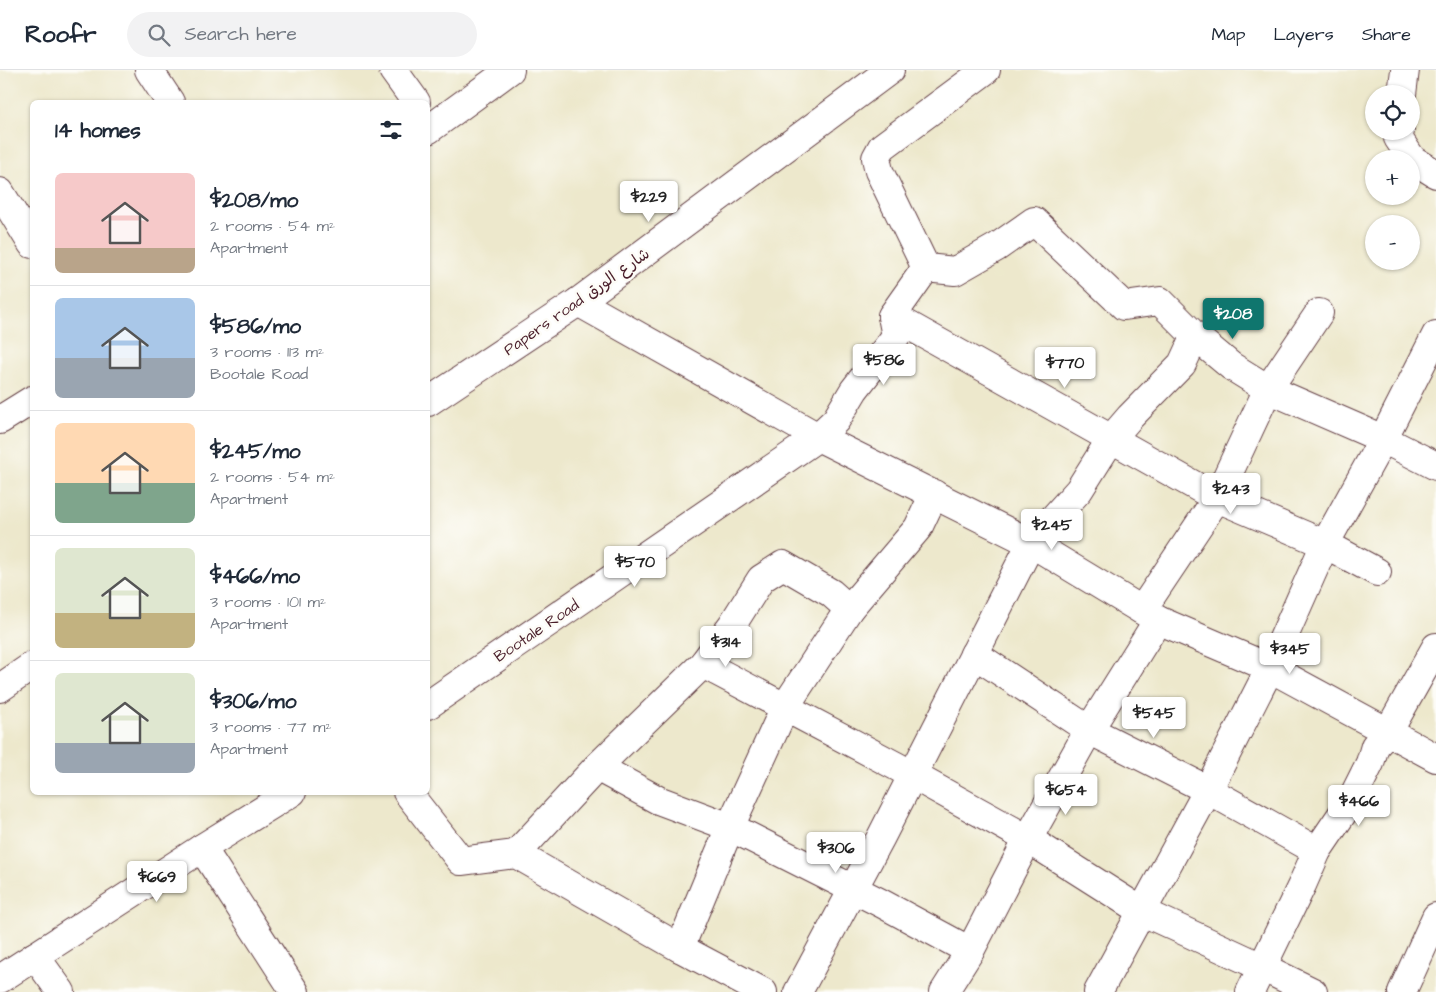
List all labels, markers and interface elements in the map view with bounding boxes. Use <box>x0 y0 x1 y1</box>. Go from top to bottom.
search box <box>127 12 477 57</box>
text: Roofr <box>25 18 97 52</box>
icon: search <box>145 21 173 49</box>
text: Search here <box>185 21 297 48</box>
text: Map <box>1211 22 1245 47</box>
text: Layers <box>1273 22 1334 47</box>
text: Share <box>1362 22 1411 47</box>
map controls <box>1365 85 1420 270</box>
button: locate <box>1365 85 1420 140</box>
text: 14 homes <box>55 116 141 145</box>
icon: filters <box>377 116 405 144</box>
button: + <box>1365 150 1420 205</box>
pin: $229 <box>619 180 679 223</box>
text: $208/mo <box>210 186 298 215</box>
text: $229 <box>631 186 667 208</box>
icon: home <box>95 193 155 253</box>
text: 2 rooms · 54 m² <box>210 215 335 237</box>
button: − <box>1365 215 1420 270</box>
text: Apartment <box>210 237 288 259</box>
street label: Papers road شارع الورق <box>499 243 654 361</box>
pin: $208 <box>1203 298 1263 340</box>
text: $208 <box>1214 303 1252 325</box>
text: $586/mo <box>210 312 301 341</box>
icon: home <box>95 318 155 378</box>
text: 3 rooms · 113 m² <box>210 341 324 363</box>
pin: $586 <box>854 344 914 386</box>
pin: $770 <box>1035 346 1095 389</box>
text: $586 <box>864 349 904 371</box>
text: $770 <box>1046 352 1084 374</box>
text: Bootale Road <box>210 363 308 385</box>
text: $245/mo <box>210 437 301 466</box>
icon: home <box>95 443 155 503</box>
text: 2 rooms · 54 m² <box>210 466 335 488</box>
pin: $243 <box>1201 472 1261 515</box>
text: $243 <box>1212 478 1250 500</box>
text: Apartment <box>210 488 288 510</box>
pin: $245 <box>1022 508 1082 551</box>
text: $245 <box>1032 514 1072 536</box>
pin: $570 <box>605 546 665 588</box>
text: $570 <box>615 551 655 573</box>
text: $466/mo <box>210 562 300 591</box>
icon: home <box>95 568 155 628</box>
text: 3 rooms · 101 m² <box>210 591 326 613</box>
street label: Bootale Road <box>490 594 583 667</box>
text: Apartment <box>210 613 288 635</box>
pin: $314 <box>696 626 756 668</box>
text: $314 <box>711 631 741 653</box>
pin: $345 <box>1260 632 1320 675</box>
text: $345 <box>1270 638 1310 660</box>
text: $306/mo <box>210 687 297 716</box>
icon: home <box>95 693 155 753</box>
pin: $545 <box>1124 696 1184 739</box>
text: $545 <box>1133 702 1175 724</box>
text: 3 rooms · 77 m² <box>210 716 331 738</box>
text: Apartment <box>210 738 288 760</box>
pin: $654 <box>1036 774 1096 816</box>
text: $654 <box>1045 779 1087 801</box>
pin: $466 <box>1329 784 1389 827</box>
text: $466 <box>1339 790 1379 812</box>
pin: $306 <box>806 832 866 874</box>
text: $306 <box>817 837 855 859</box>
pin: $669 <box>127 860 187 903</box>
text: $669 <box>138 866 176 888</box>

